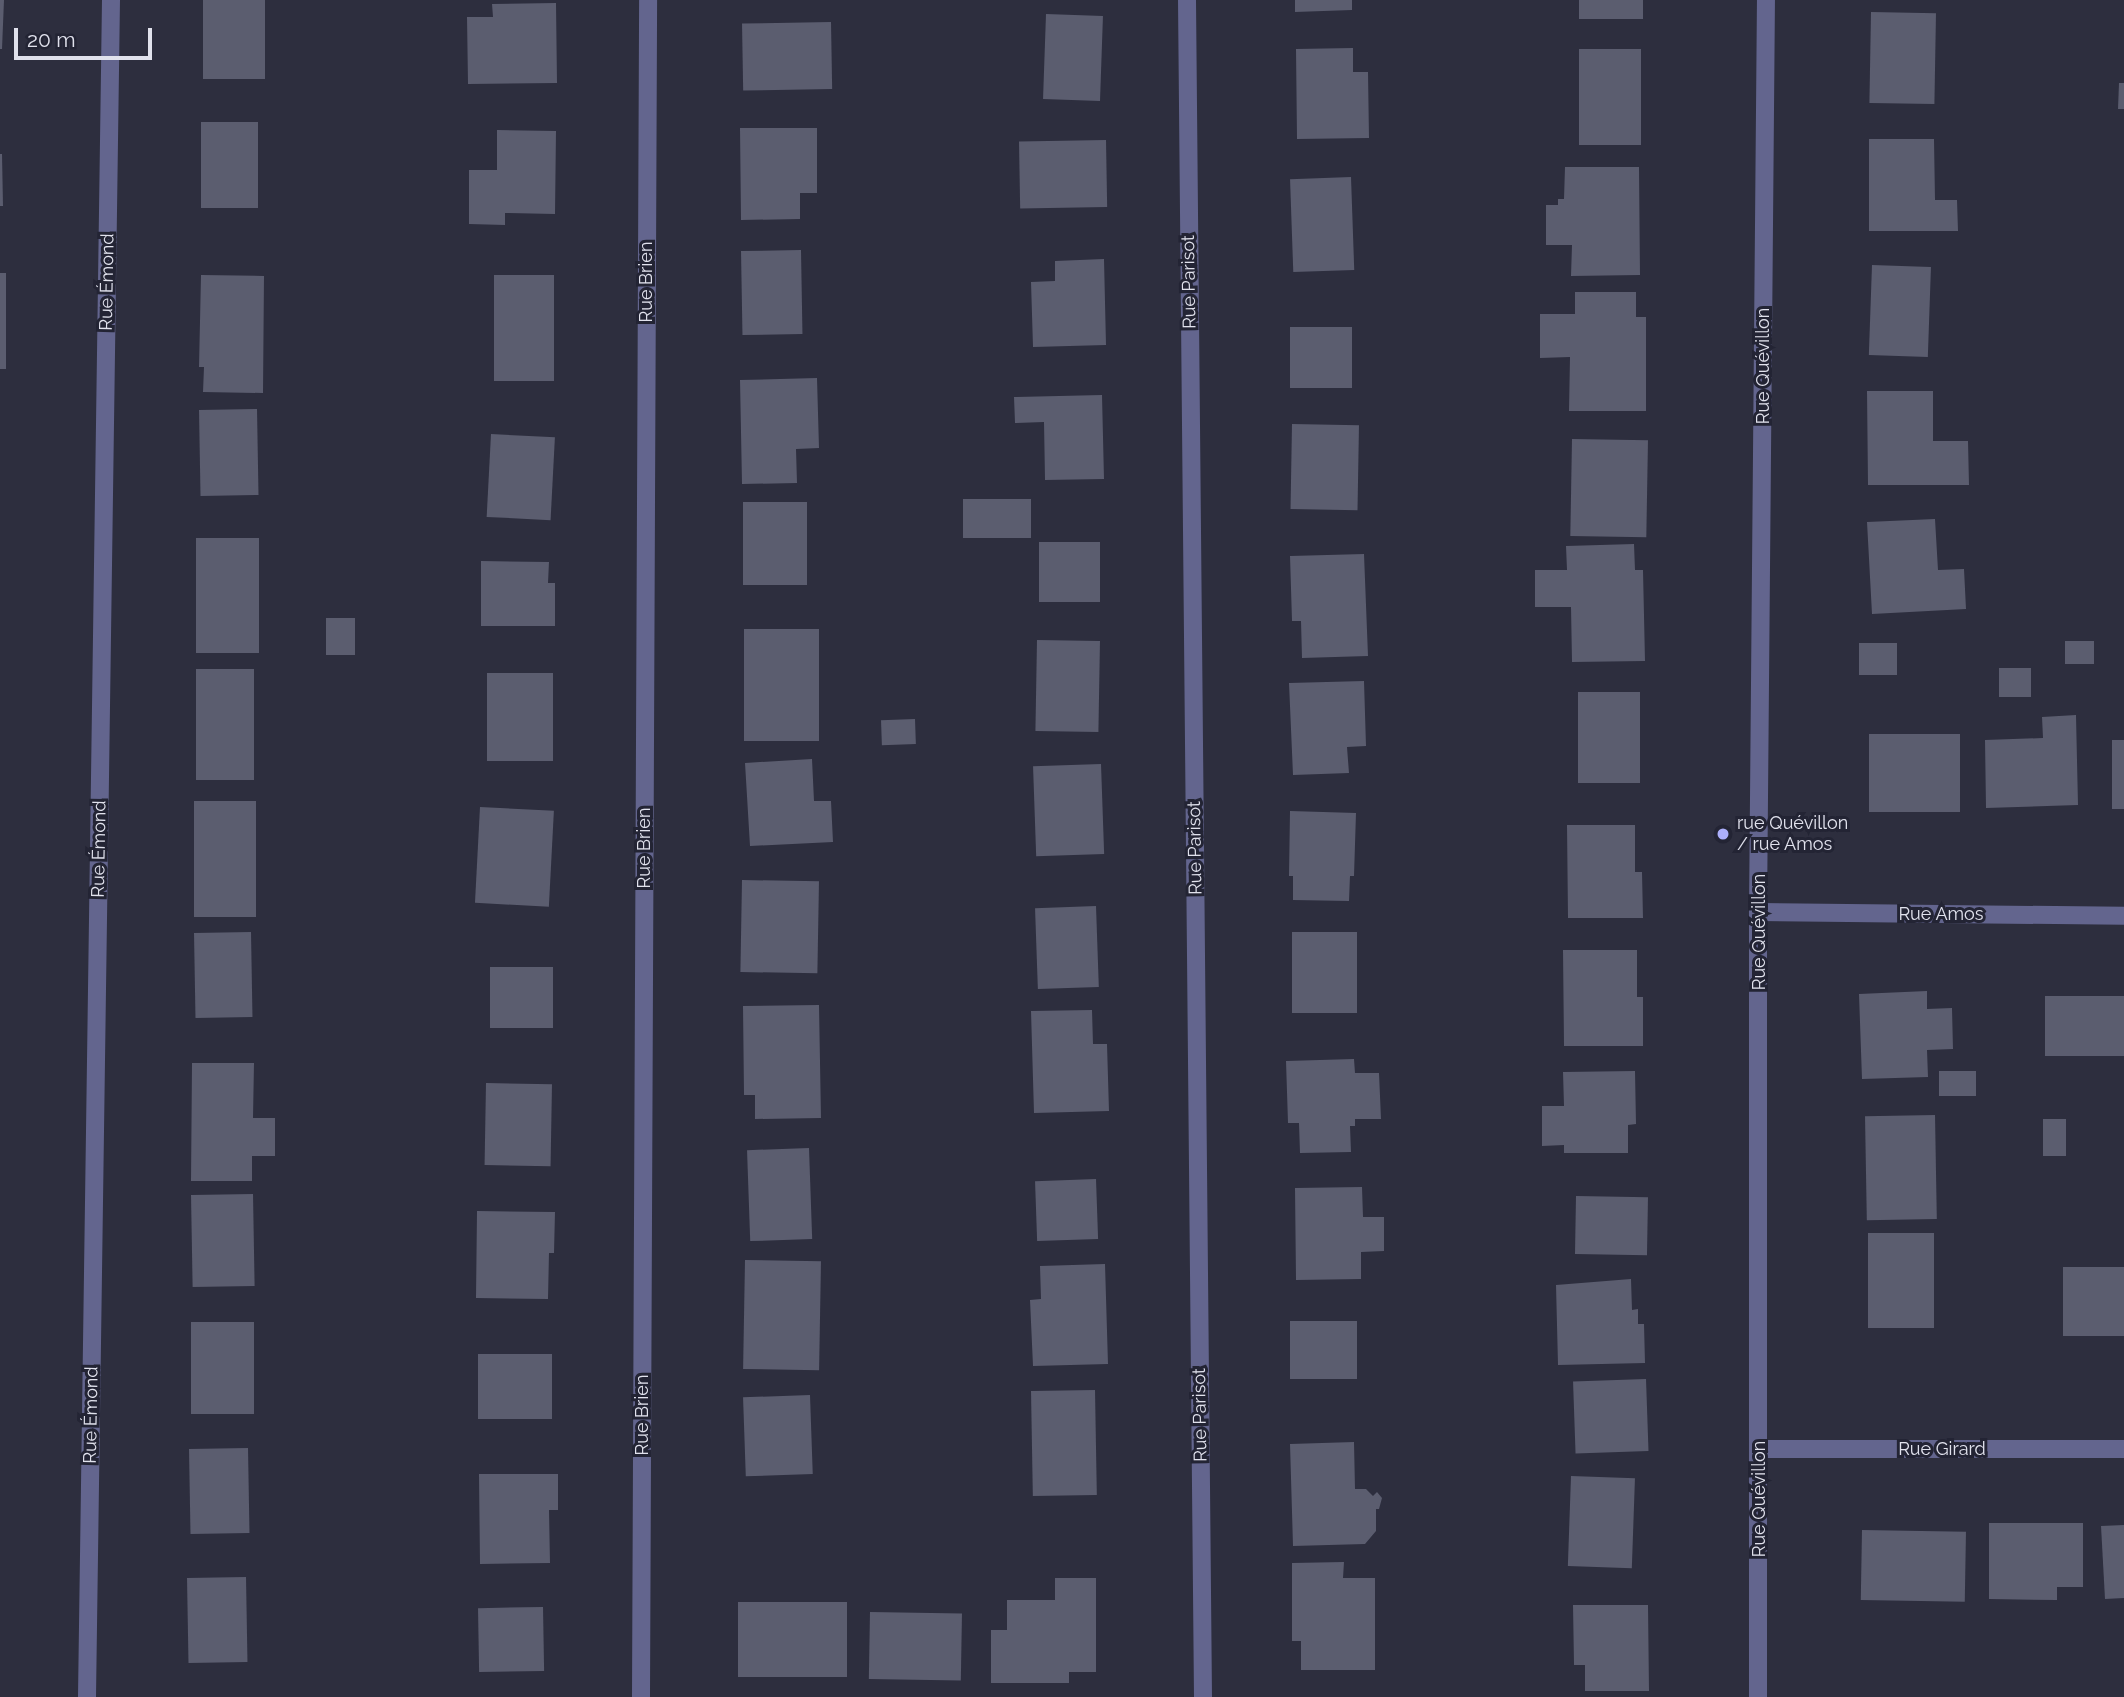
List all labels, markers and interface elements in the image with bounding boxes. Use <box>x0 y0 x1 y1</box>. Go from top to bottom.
scale bar <box>18 14 156 58</box>
text: 20 m <box>27 27 75 52</box>
street label: Rue Émond <box>95 233 119 331</box>
street label: Rue Parisot <box>1177 235 1201 329</box>
street label: Rue Brien <box>635 242 657 322</box>
street label: Rue Quévillon <box>1752 308 1774 424</box>
street label: Rue Émond <box>87 800 111 898</box>
street label: Rue Parisot <box>1183 801 1207 895</box>
street label: Rue Brien <box>633 808 655 888</box>
place label: rue Quévillon / rue Amos <box>1737 813 1848 856</box>
marker: rue Quévillon / rue Amos <box>1715 826 1731 842</box>
street label: Rue Quévillon <box>1748 874 1770 990</box>
street label: Rue Amos <box>1898 903 1984 925</box>
street label: Rue Émond <box>79 1366 103 1464</box>
street label: Rue Parisot <box>1188 1368 1212 1462</box>
street label: Rue Brien <box>631 1375 653 1455</box>
street label: Rue Girard <box>1898 1438 1986 1460</box>
street label: Rue Quévillon <box>1748 1441 1770 1557</box>

